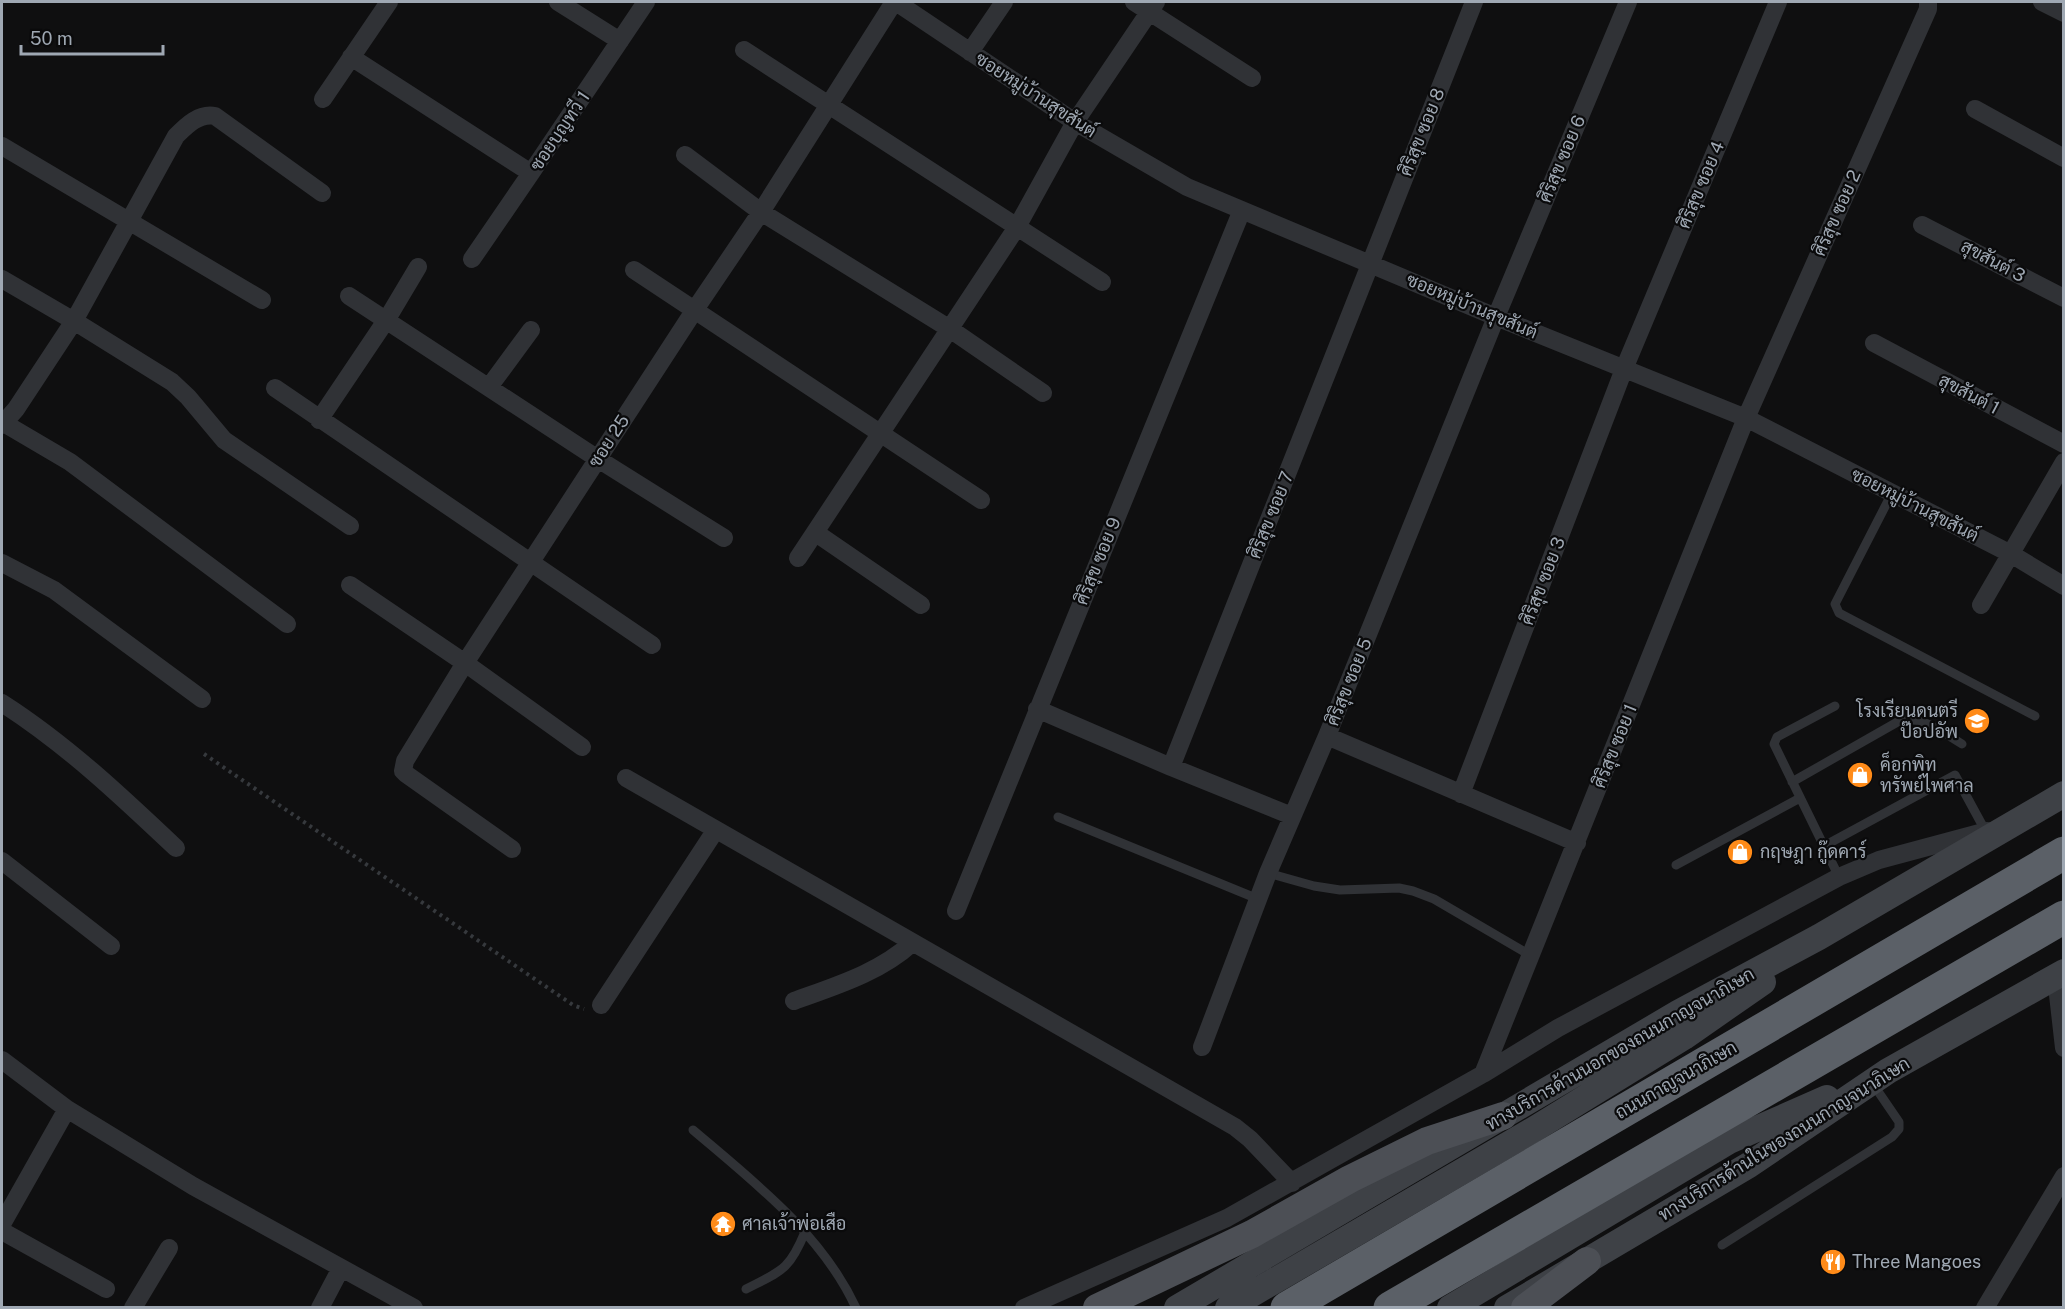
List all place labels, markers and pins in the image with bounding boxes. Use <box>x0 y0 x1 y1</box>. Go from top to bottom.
place label: โรงเรียนดนตรี ป๊อปอัพ <box>1855 698 1958 742</box>
school or university icon: โรงเรียนดนตรี ป๊อปอัพ <box>1962 706 1992 736</box>
place label: ค็อกพิท ทรัพย์ไพศาล <box>1880 751 1974 796</box>
shop icon: ค็อกพิท ทรัพย์ไพศาล <box>1845 760 1875 790</box>
shop icon: กฤษฎา กู๊ดคาร์ <box>1725 837 1755 867</box>
place label: กฤษฎา กู๊ดคาร์ <box>1760 839 1867 865</box>
temple icon: ศาลเจ้าพ่อเสือ <box>708 1209 738 1239</box>
place label: ศาลเจ้าพ่อเสือ <box>742 1212 846 1234</box>
restaurant icon: Three Mangoes <box>1818 1247 1848 1277</box>
place label: Three Mangoes <box>1852 1251 1981 1272</box>

